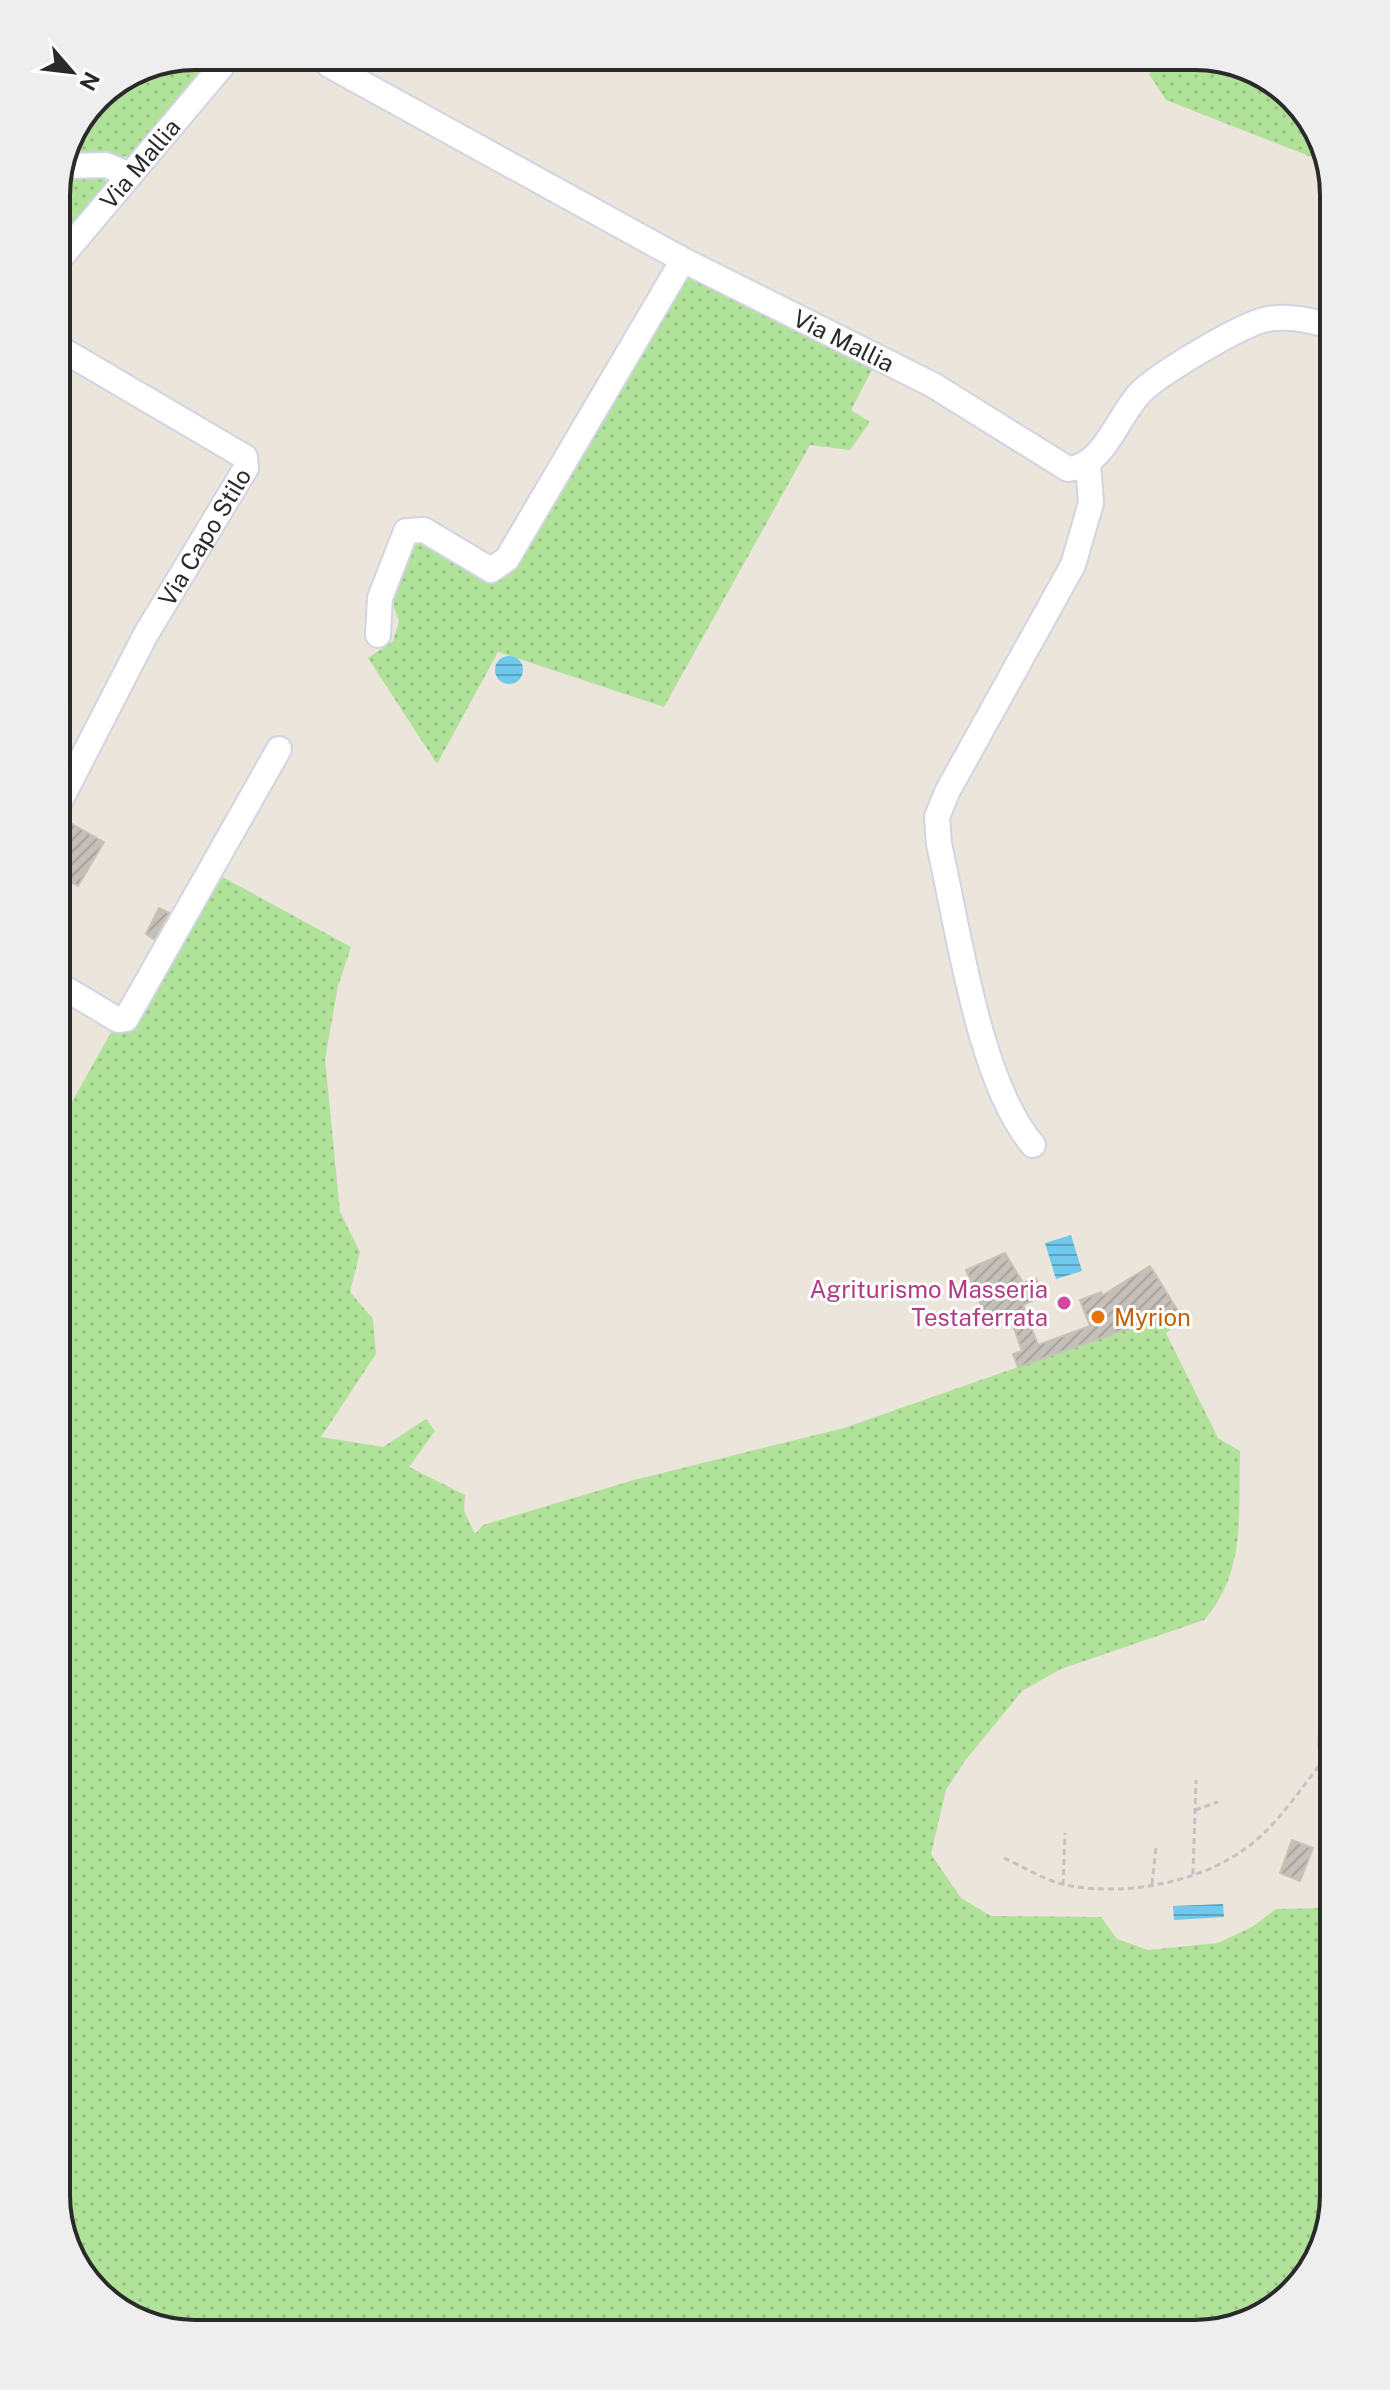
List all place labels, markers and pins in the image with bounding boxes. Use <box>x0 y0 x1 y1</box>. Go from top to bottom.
place label: Agriturismo Masseria Testaferrata <box>810 1275 1048 1331</box>
marker: Agriturismo Masseria Testaferrata <box>1055 1294 1073 1312</box>
place label: Myrion <box>1114 1303 1191 1331</box>
marker: Myrion <box>1089 1308 1107 1326</box>

